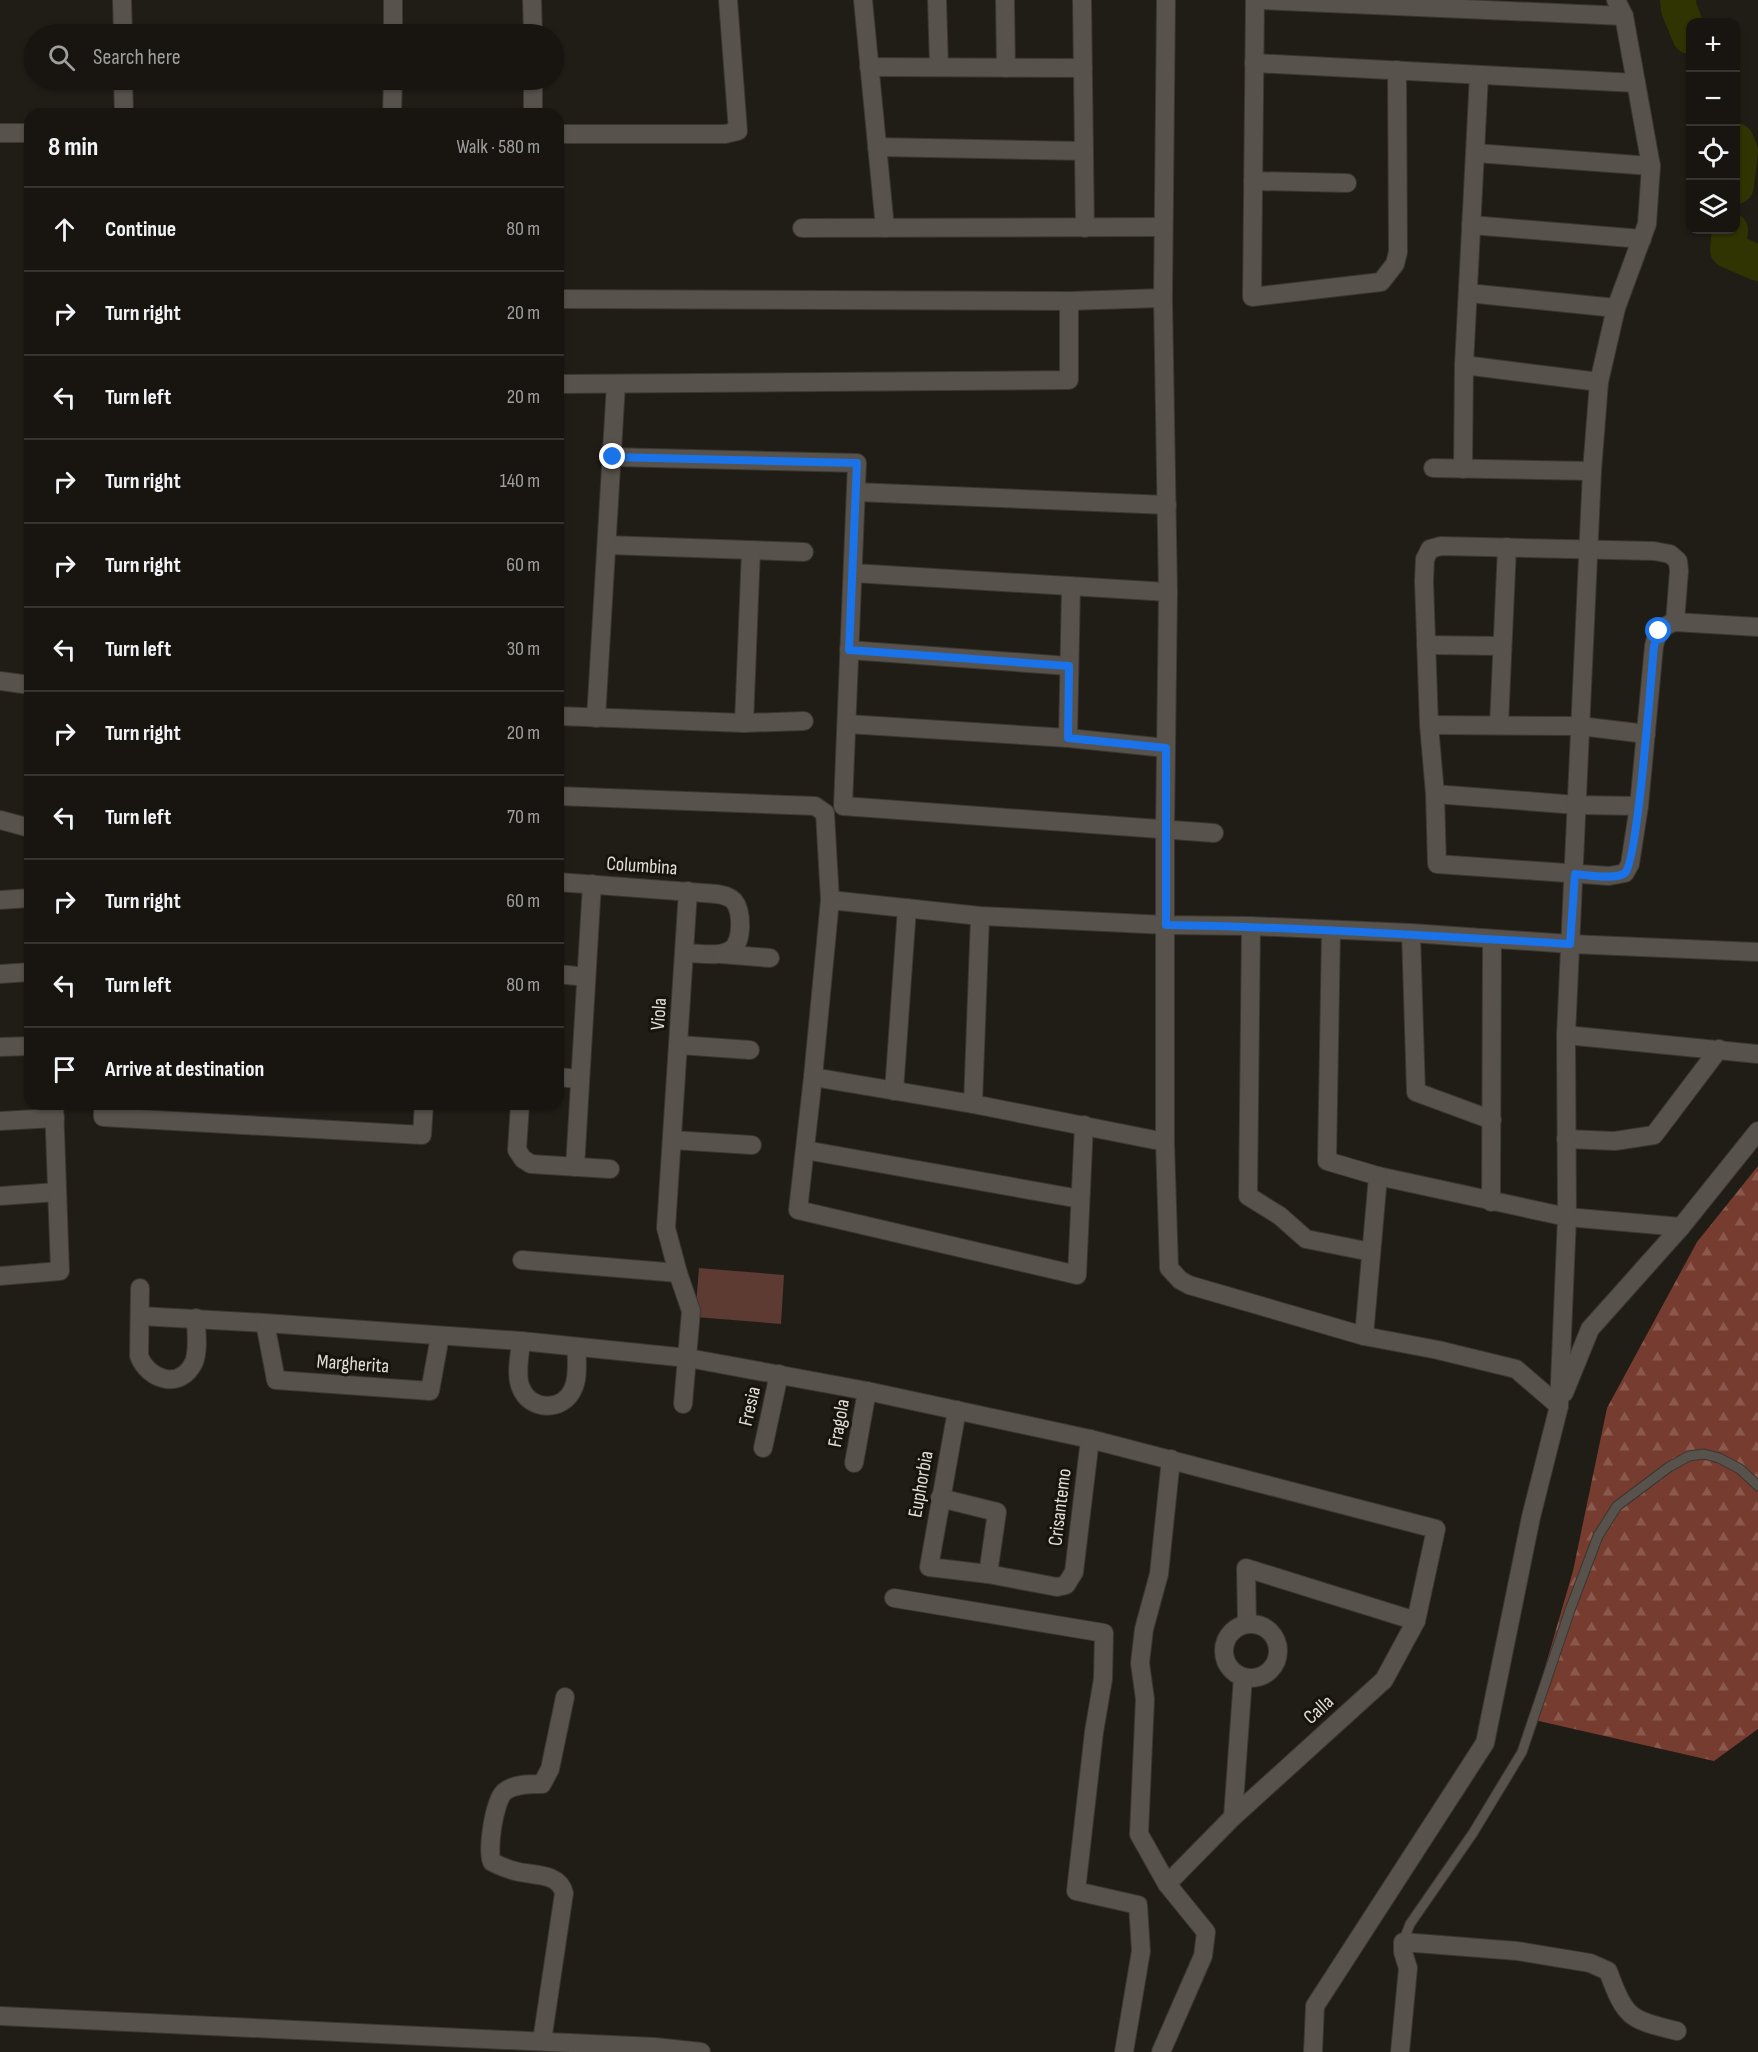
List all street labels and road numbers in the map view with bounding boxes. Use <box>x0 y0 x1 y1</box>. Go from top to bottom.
street label: Columbina <box>606 852 678 880</box>
street label: Viola <box>646 997 672 1031</box>
street label: Margherita <box>316 1349 390 1378</box>
street label: Fresia <box>734 1384 766 1428</box>
street label: Fragola <box>823 1397 855 1449</box>
street label: Euphorbia <box>903 1449 939 1519</box>
street label: Crisantemo <box>1043 1467 1077 1547</box>
street label: Calla <box>1299 1690 1339 1729</box>

